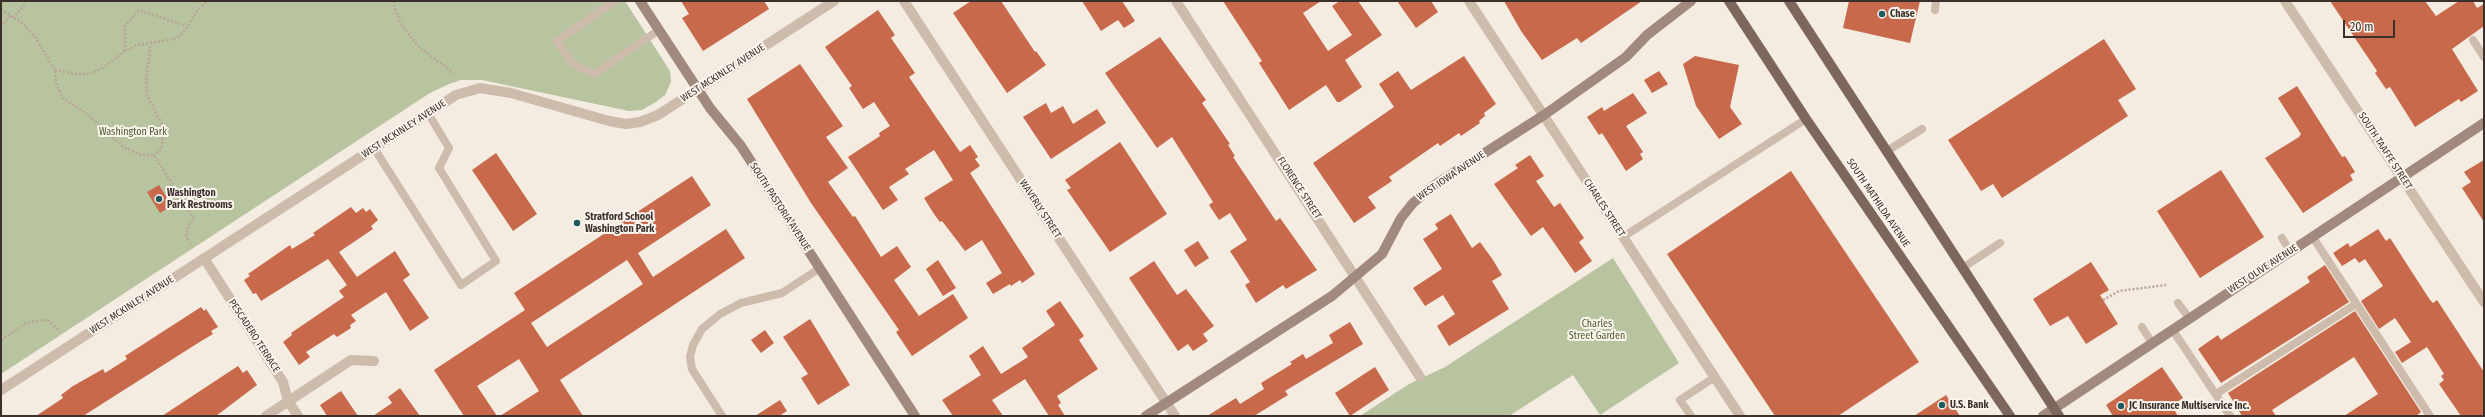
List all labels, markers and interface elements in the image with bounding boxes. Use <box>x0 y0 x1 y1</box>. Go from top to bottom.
place label: Chase <box>1890 8 1915 20</box>
marker: Chase <box>1877 9 1887 19</box>
scale bar <box>2345 12 2397 38</box>
text: 20 m <box>2350 20 2374 34</box>
street label: WEST MCKINLEY AVENUE <box>679 41 767 105</box>
street label: WEST MCKINLEY AVENUE <box>360 97 448 161</box>
street label: SOUTH TAAFFE STREET <box>2356 110 2414 192</box>
park label: Washington Park <box>99 126 167 138</box>
street label: WEST IOWA AVENUE <box>1415 149 1487 203</box>
street label: FLORENCE STREET <box>1274 155 1324 221</box>
street label: SOUTH MATHILDA AVENUE <box>1844 156 1912 250</box>
street label: SOUTH PASTORIA AVENUE <box>747 161 813 253</box>
street label: WAVERLY STREET <box>1017 177 1063 241</box>
street label: CHARLES STREET <box>1581 177 1627 239</box>
place label: Washington Park Restrooms <box>167 187 232 210</box>
marker: Washington Park Restrooms <box>154 194 164 204</box>
place label: Stratford School Washington Park <box>585 211 654 234</box>
marker: Stratford School Washington Park <box>572 218 582 228</box>
street label: WEST OLIVE AVENUE <box>2226 242 2300 296</box>
street label: WEST MCKINLEY AVENUE <box>88 273 176 337</box>
street label: PESCADERO TERRACE <box>226 297 282 375</box>
park label: Charles Street Garden <box>1569 318 1625 342</box>
place label: U.S. Bank <box>1950 399 1989 411</box>
marker: U.S. Bank <box>1937 400 1947 410</box>
place label: JC Insurance Multiservice Inc. <box>2129 400 2249 412</box>
marker: JC Insurance Multiservice Inc. <box>2116 401 2126 411</box>

